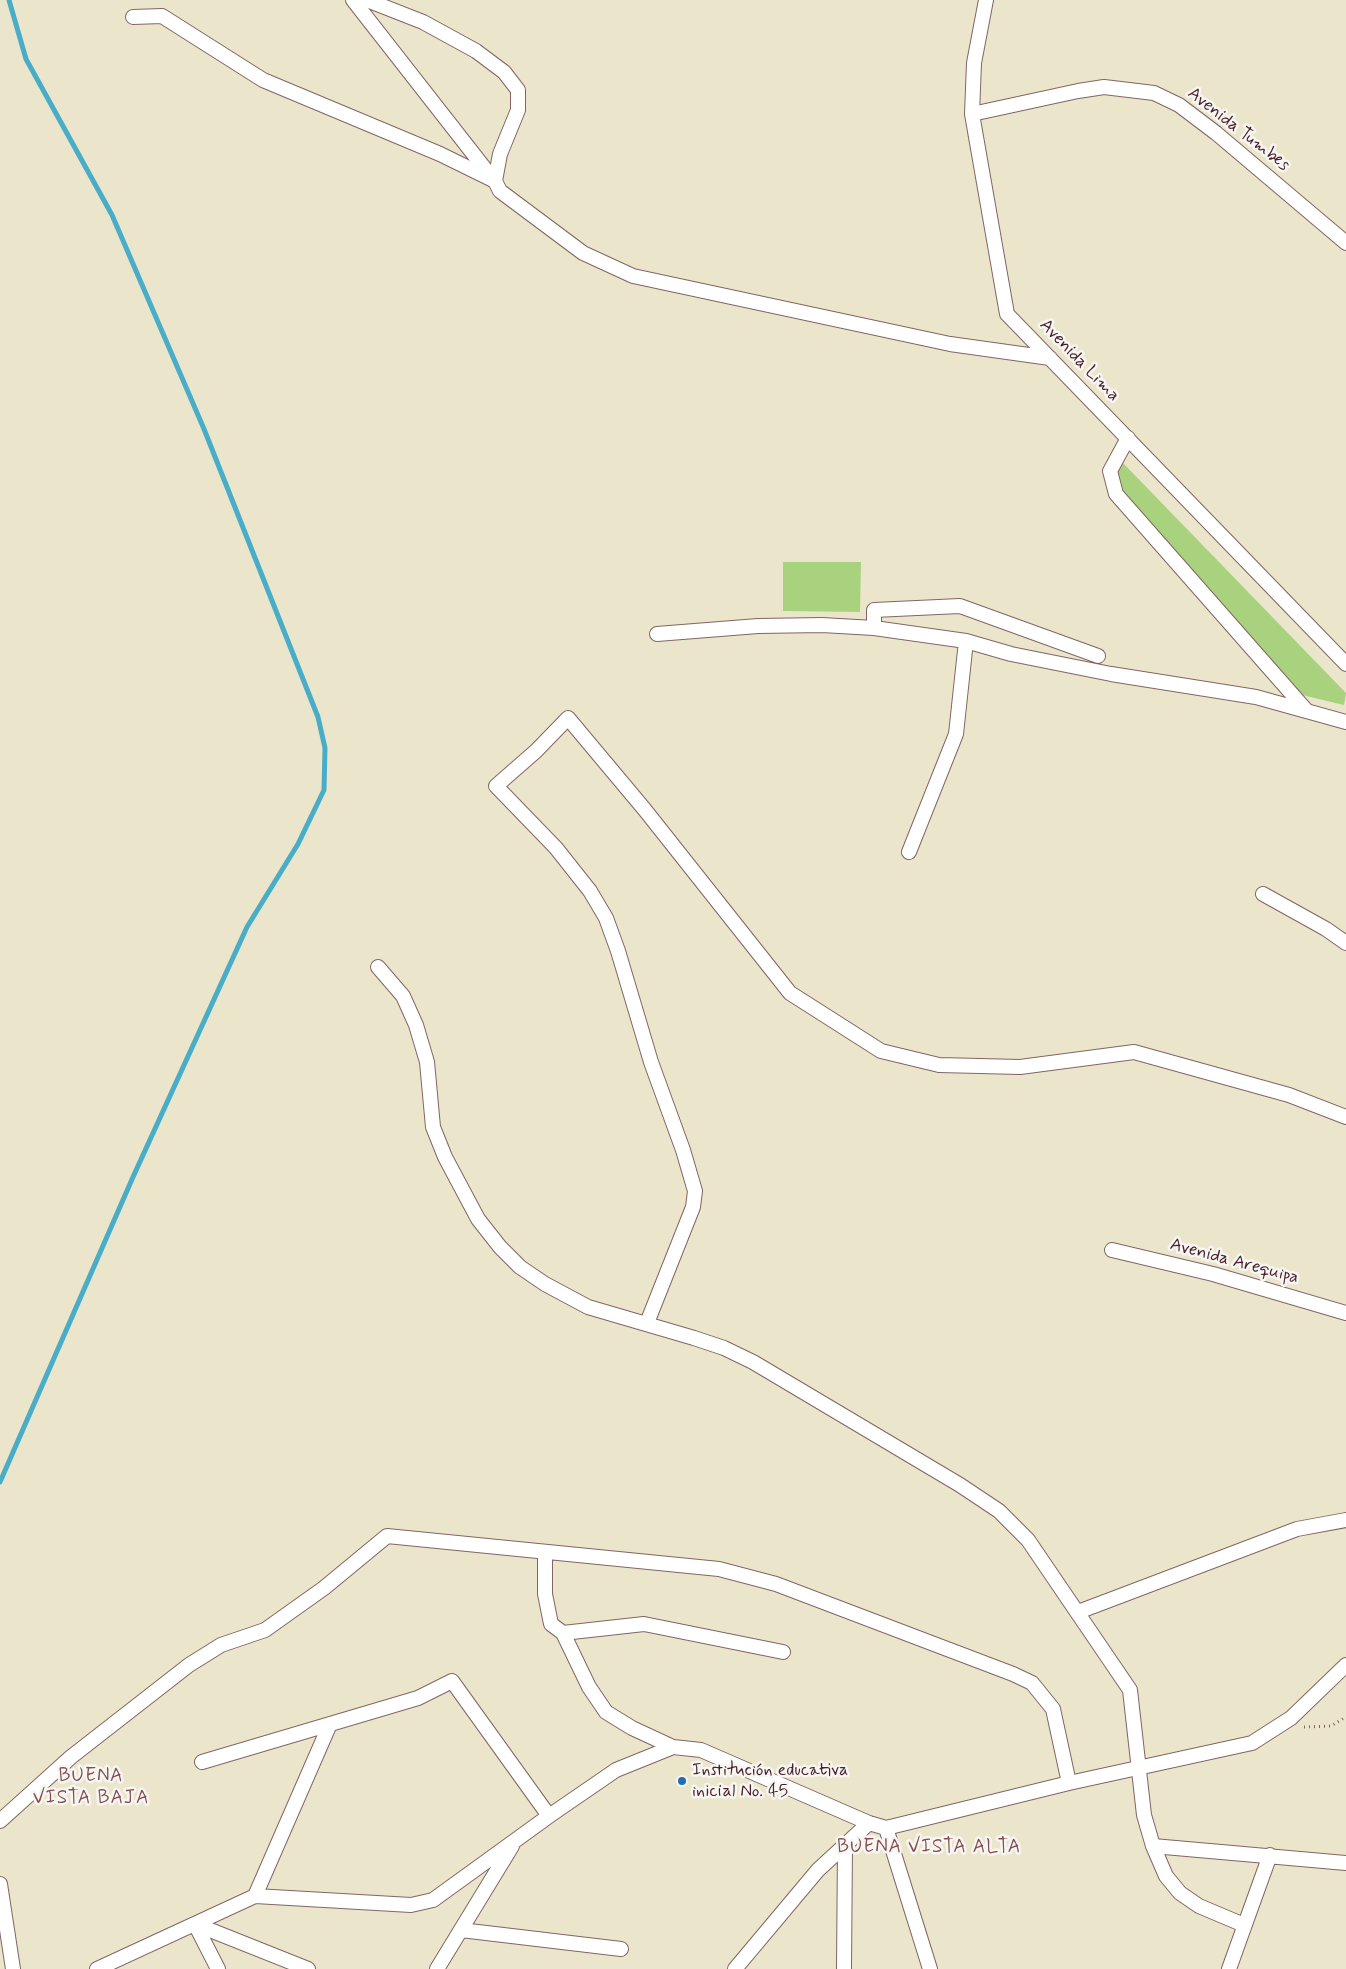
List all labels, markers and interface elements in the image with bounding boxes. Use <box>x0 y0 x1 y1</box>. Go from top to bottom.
street label: Avenida Tumbes <box>1183 83 1293 177</box>
street label: Avenida Lima <box>1034 315 1124 407</box>
street label: Avenida Arequipa <box>1167 1234 1301 1290</box>
place label: Institución educativa inicial No. 45 <box>692 1760 848 1802</box>
district label: BUENA VISTA BAJA <box>32 1766 150 1810</box>
marker: Institución educativa inicial No. 45 <box>676 1775 688 1787</box>
district label: BUENA VISTA ALTA <box>832 1837 1026 1859</box>

